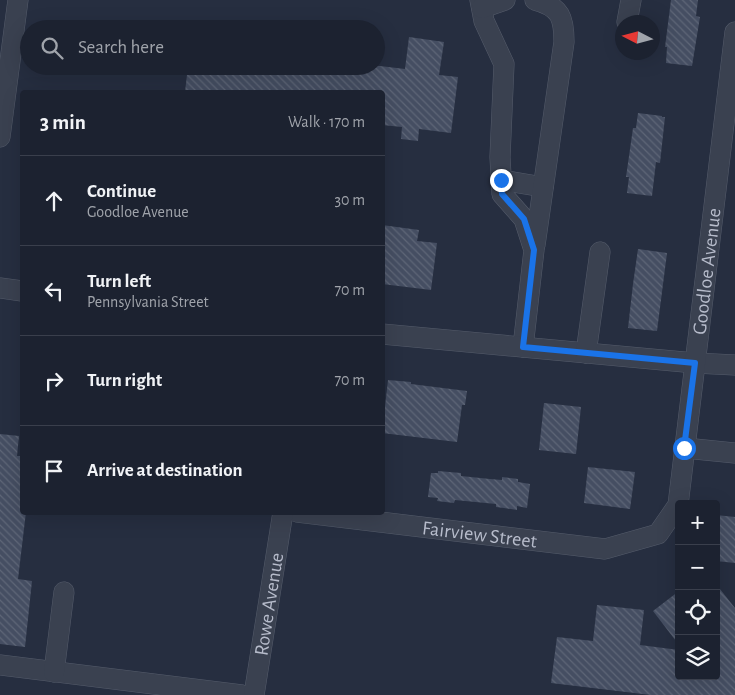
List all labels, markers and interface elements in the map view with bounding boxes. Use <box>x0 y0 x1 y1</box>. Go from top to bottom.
north arrow <box>615 15 660 60</box>
search box <box>20 20 385 75</box>
icon: search <box>38 34 66 62</box>
text: Search here <box>78 38 164 57</box>
text: 3 min <box>40 112 86 133</box>
text: Walk · 170 m <box>288 114 365 130</box>
route end <box>490 169 513 192</box>
text: Continue <box>87 182 156 201</box>
icon: ahead <box>40 187 68 215</box>
text: 30 m <box>335 192 365 208</box>
text: Goodloe Avenue <box>87 204 189 220</box>
street label: Goodloe Avenue <box>690 207 725 336</box>
text: Turn left <box>87 272 151 291</box>
icon: left <box>40 277 68 305</box>
text: 70 m <box>334 282 365 298</box>
text: Pennsylvania Street <box>87 294 209 310</box>
icon: right <box>40 367 68 395</box>
text: Turn right <box>87 371 162 390</box>
text: 70 m <box>334 372 365 388</box>
route start <box>673 437 696 460</box>
icon: arrive <box>40 457 68 485</box>
text: Arrive at destination <box>87 461 243 480</box>
map controls <box>675 500 720 680</box>
button: + <box>675 500 720 545</box>
street label: Fairview Street <box>421 518 539 552</box>
button: − <box>675 545 720 590</box>
street label: Rowe Avenue <box>251 551 287 657</box>
button: locate <box>675 590 720 635</box>
button: layers <box>675 635 720 680</box>

